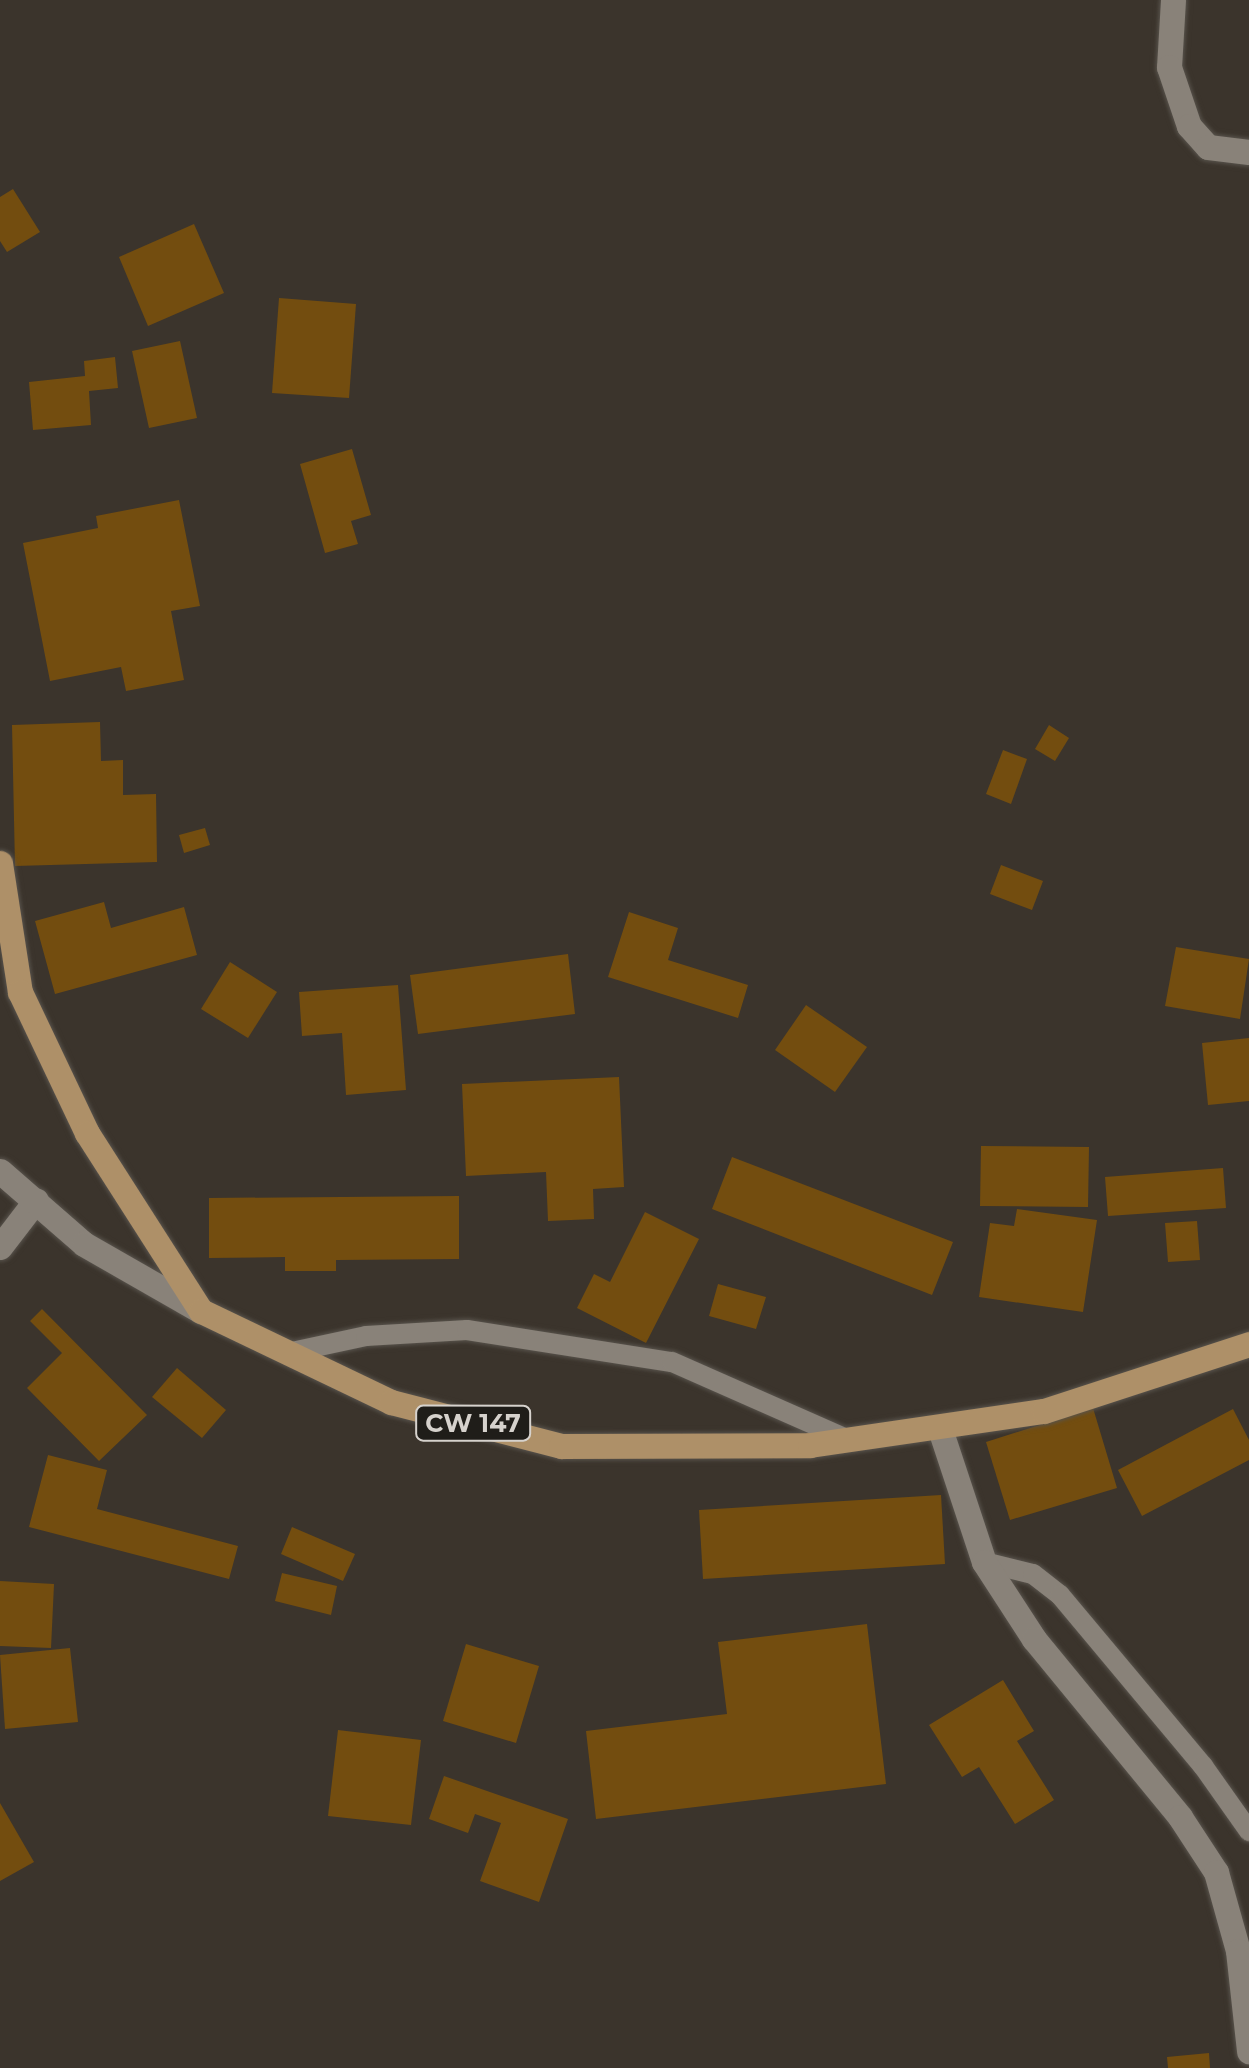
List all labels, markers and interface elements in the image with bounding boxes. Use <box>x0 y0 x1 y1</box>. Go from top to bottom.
road number: CW 147 <box>413 1403 533 1443</box>

